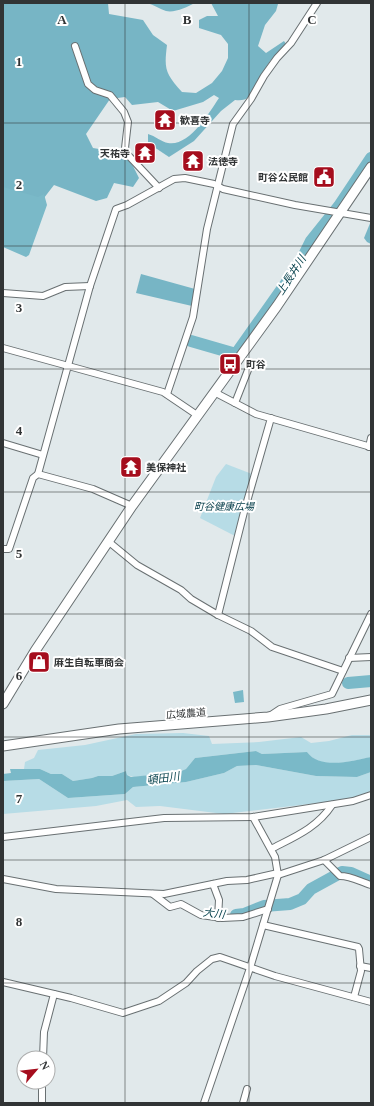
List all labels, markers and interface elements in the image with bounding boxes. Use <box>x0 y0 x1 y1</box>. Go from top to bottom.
text: A <box>57 12 67 27</box>
text: B <box>183 12 192 27</box>
text: C <box>307 12 317 27</box>
text: 1 <box>16 54 22 69</box>
temple icon: 歓喜寺 <box>152 107 178 133</box>
place label: 歓喜寺 <box>180 115 210 126</box>
temple icon: 天祐寺 <box>132 140 158 166</box>
place label: 天祐寺 <box>100 148 130 159</box>
temple icon: 法徳寺 <box>180 148 206 174</box>
place label: 法徳寺 <box>208 156 238 167</box>
public building icon: 町谷公民館 <box>311 164 337 190</box>
place label: 町谷公民館 <box>258 172 308 183</box>
text: 2 <box>16 177 22 192</box>
water label: 上長井川 <box>274 252 309 297</box>
text: 3 <box>16 300 23 315</box>
bus stop icon: 町谷 <box>217 351 243 377</box>
place label: 町谷 <box>246 359 266 370</box>
text: 4 <box>16 423 23 438</box>
temple icon: 美保神社 <box>118 454 144 480</box>
place label: 美保神社 <box>146 462 187 473</box>
park label: 町谷健康広場 <box>194 501 255 512</box>
text: 5 <box>16 546 23 561</box>
shop icon: 麻生自転車商会 <box>26 649 52 675</box>
place label: 麻生自転車商会 <box>54 657 124 668</box>
text: 6 <box>16 668 23 683</box>
street label: 広域農道 <box>166 707 206 720</box>
water label: 頓田川 <box>146 770 181 786</box>
text: 7 <box>16 791 23 806</box>
water label: 大川 <box>202 906 227 920</box>
text: 8 <box>16 914 23 929</box>
north arrow <box>16 1050 56 1090</box>
text: N <box>38 1059 52 1072</box>

